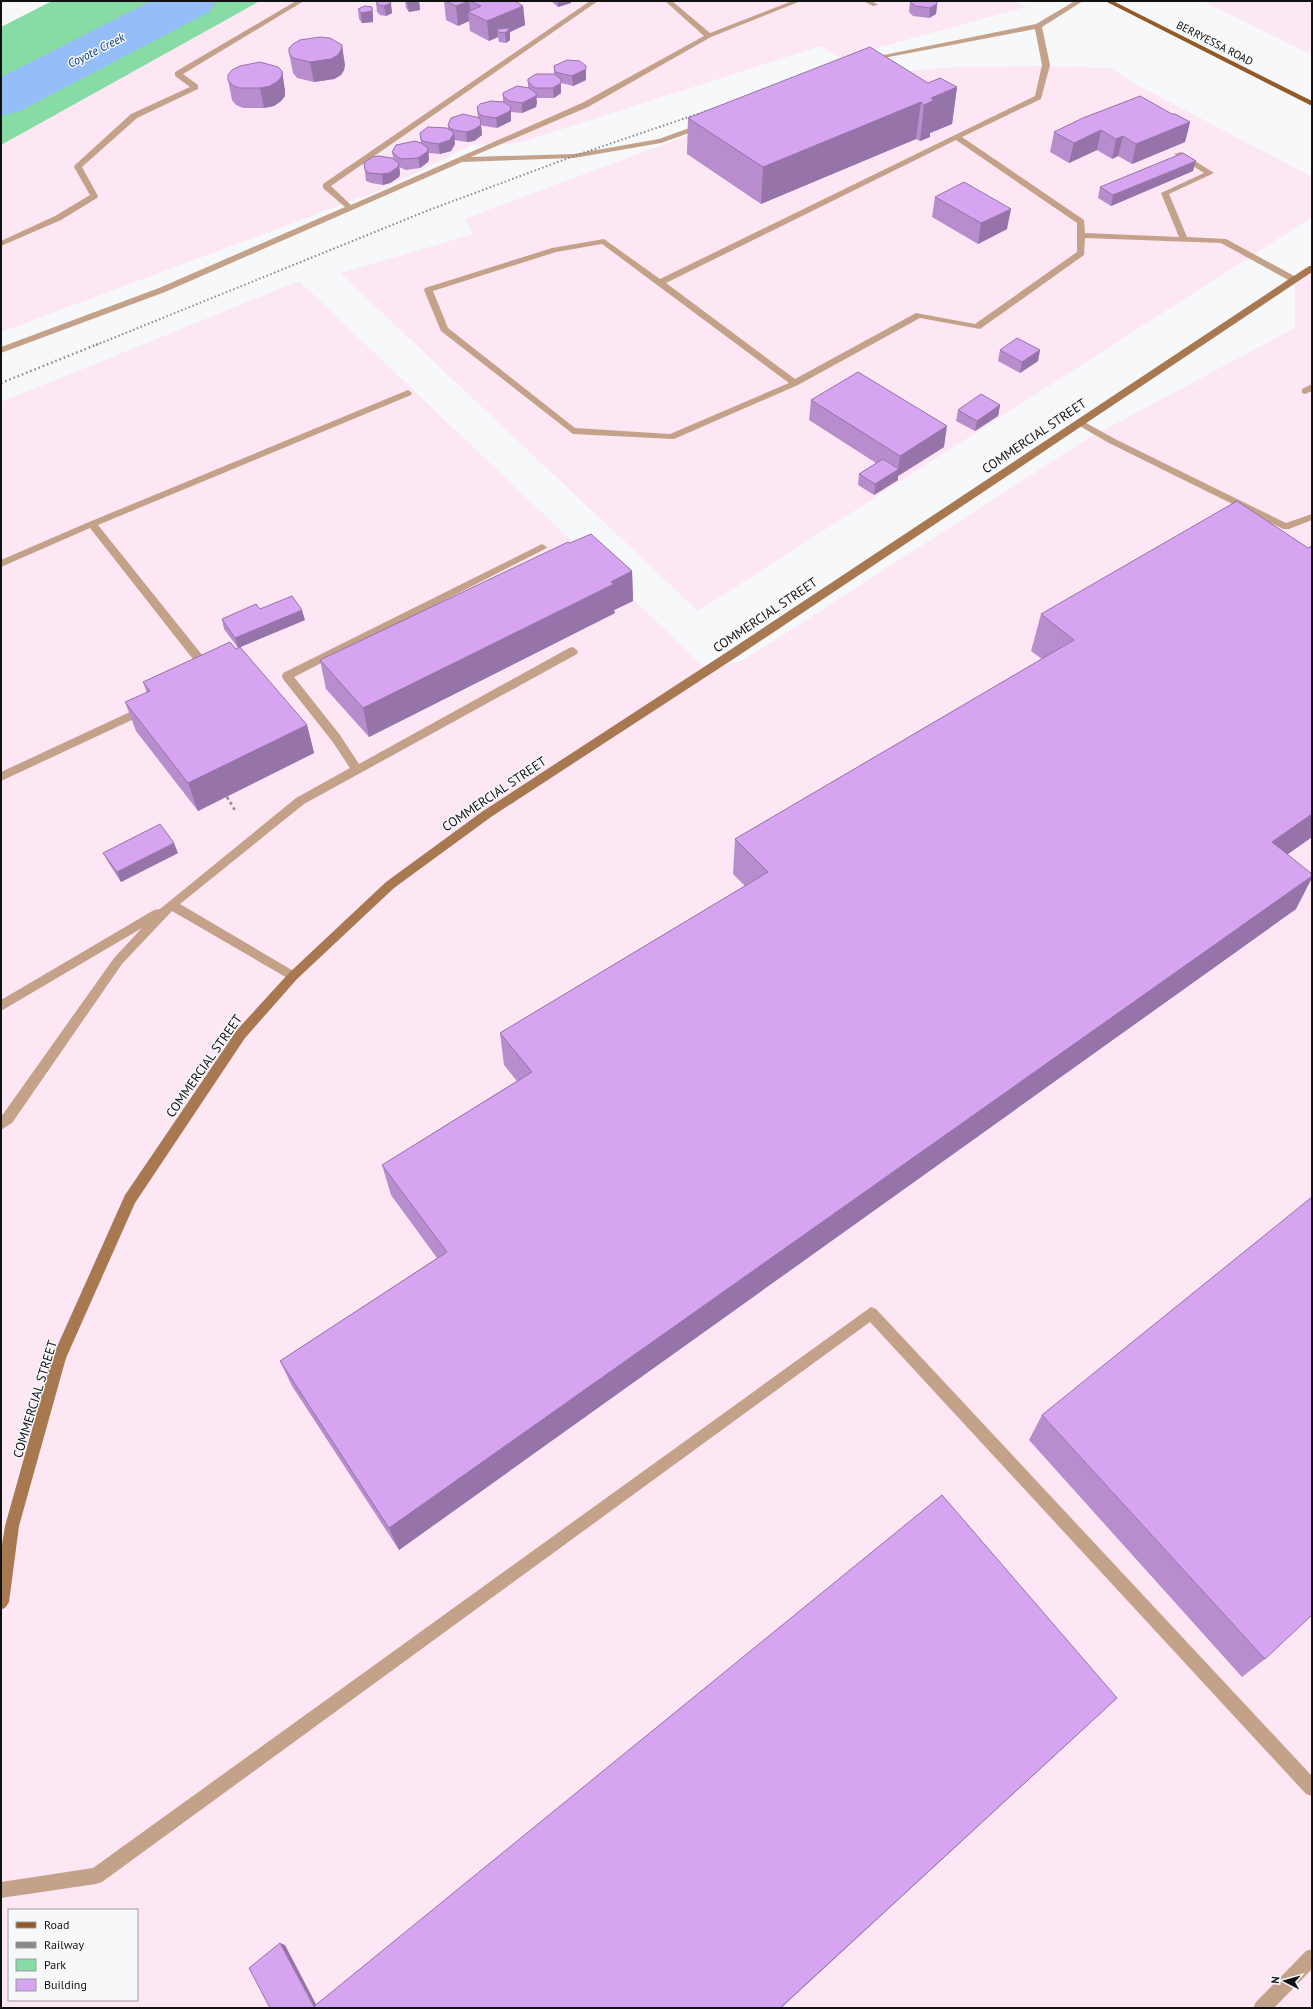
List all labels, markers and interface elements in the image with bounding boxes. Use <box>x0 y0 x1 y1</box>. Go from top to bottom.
street label: BERRYESSA ROAD <box>1174 18 1256 68</box>
water label: Coyote Creek <box>65 29 128 71</box>
street label: COMMERCIAL STREET <box>979 395 1089 477</box>
street label: COMMERCIAL STREET <box>710 574 820 656</box>
street label: COMMERCIAL STREET <box>439 753 549 835</box>
street label: COMMERCIAL STREET <box>162 1011 246 1121</box>
street label: COMMERCIAL STREET <box>9 1338 61 1460</box>
legend <box>8 1909 138 2001</box>
text: Road <box>44 1917 69 1932</box>
text: Railway <box>44 1937 84 1952</box>
text: Park <box>44 1957 66 1972</box>
north arrow <box>1265 1961 1305 2001</box>
text: N <box>1268 1976 1282 1984</box>
text: Building <box>44 1977 87 1992</box>

